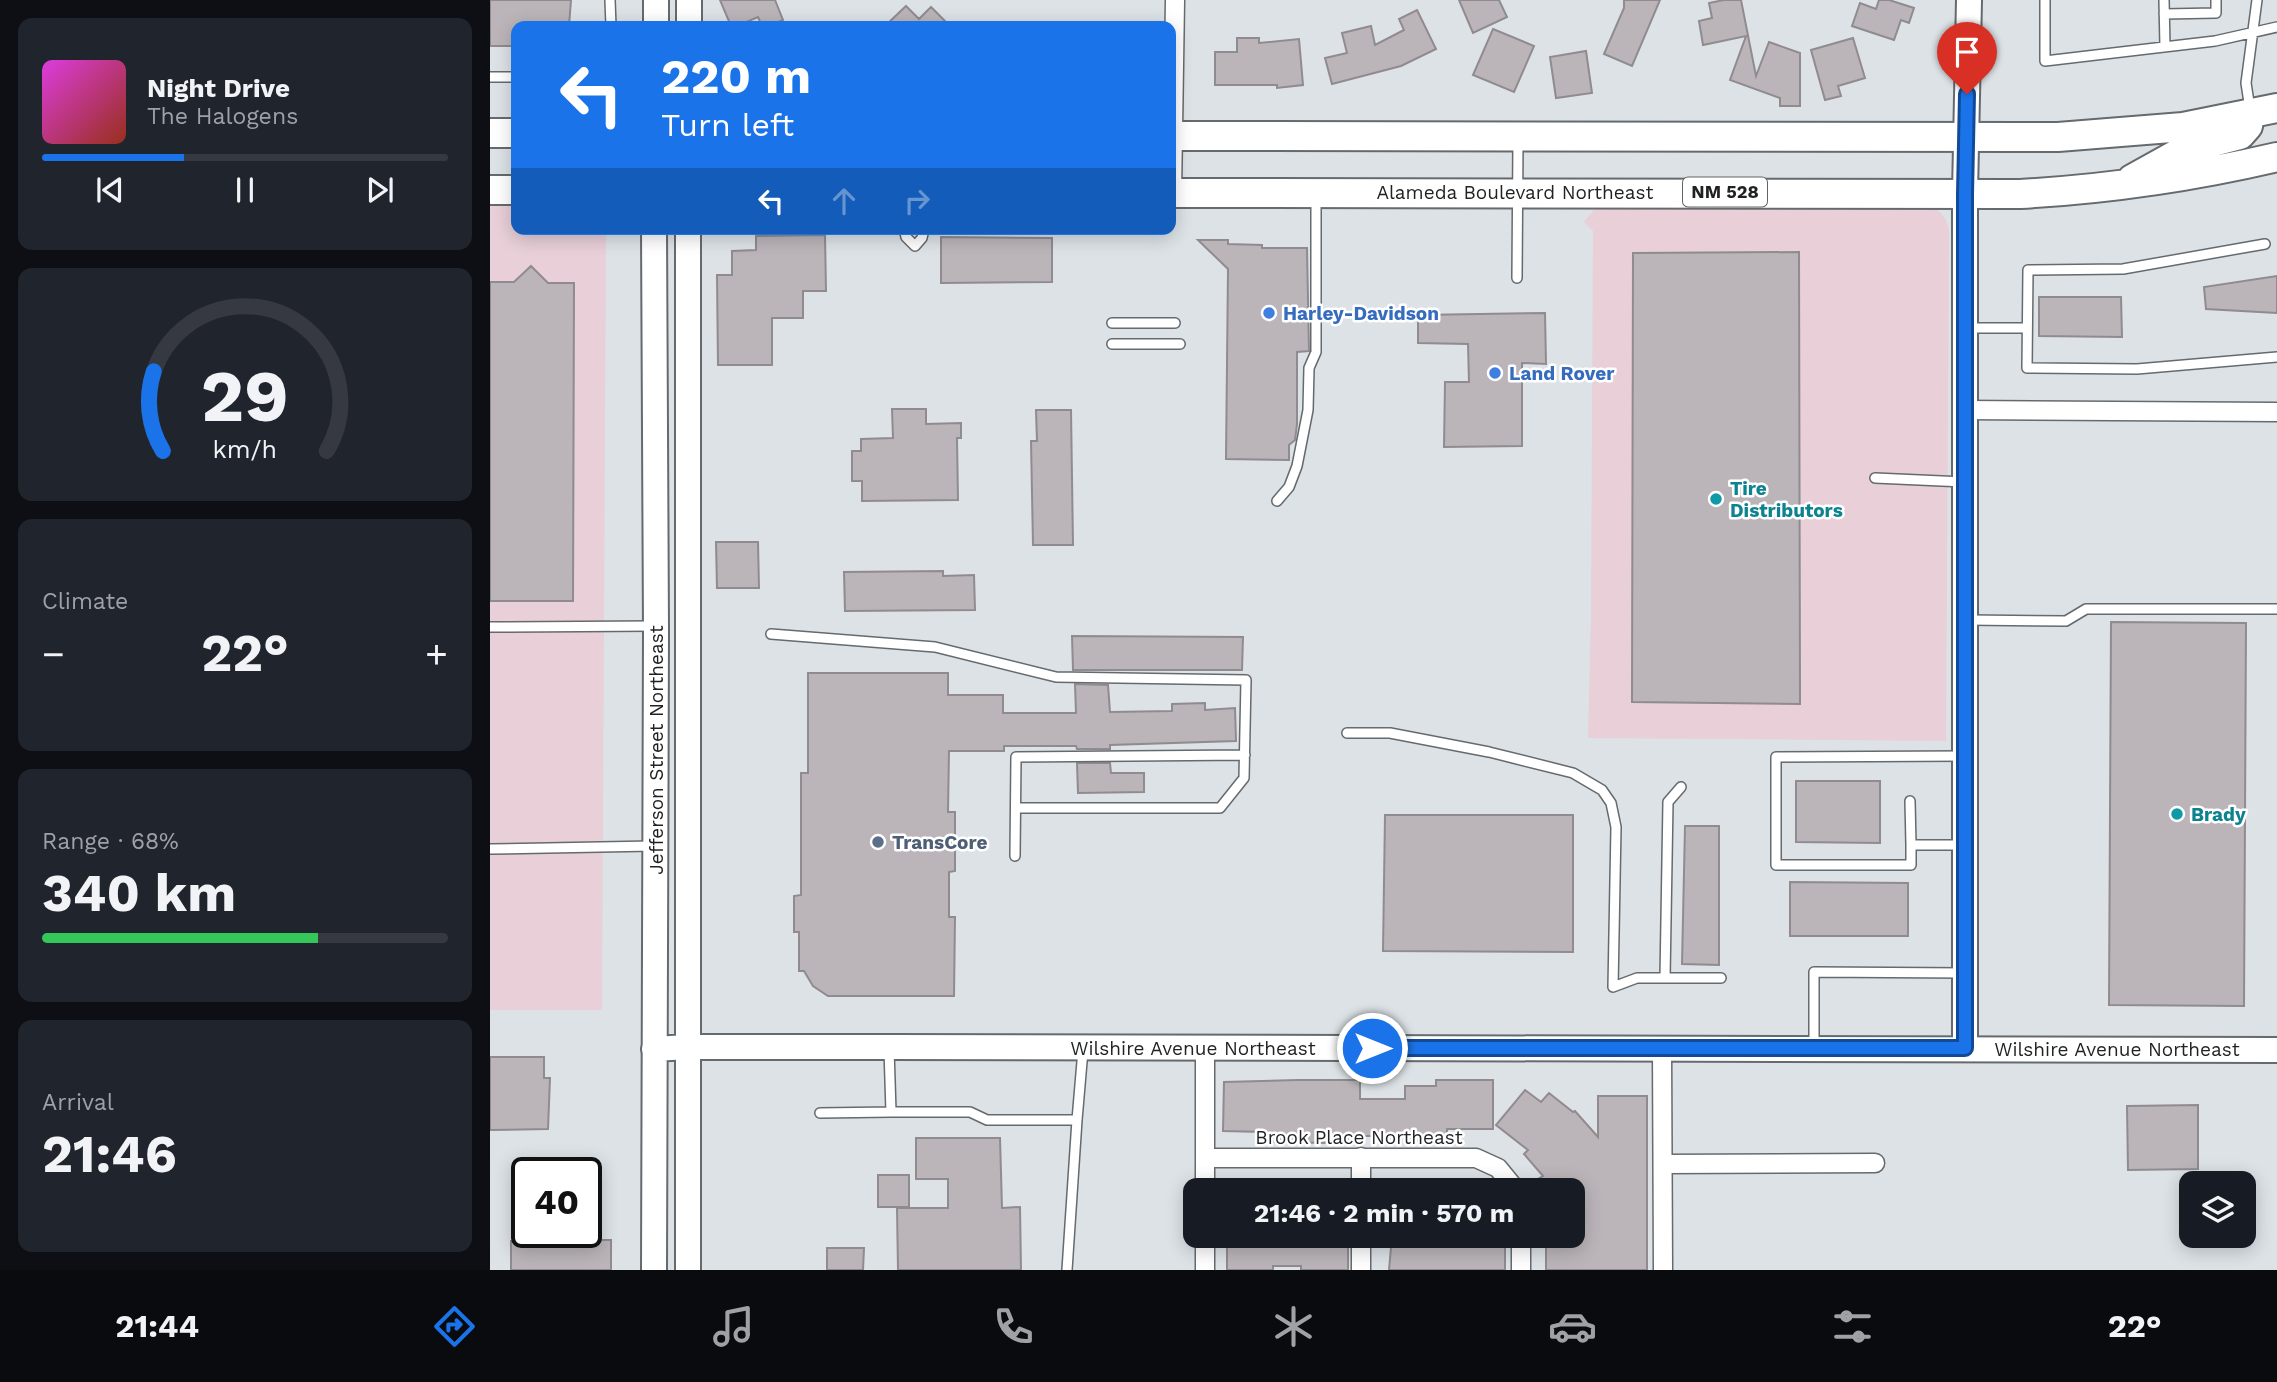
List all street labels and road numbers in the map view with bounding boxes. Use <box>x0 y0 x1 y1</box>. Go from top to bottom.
road number: NM 528 <box>1683 177 1767 206</box>
street label: Alameda Boulevard Northeast <box>1377 181 1654 204</box>
street label: Jefferson Street Northeast <box>645 625 668 875</box>
street label: Wilshire Avenue Northeast <box>1070 1037 1316 1060</box>
street label: Wilshire Avenue Northeast <box>1994 1038 2240 1061</box>
street label: Brook Place Northeast <box>1255 1126 1463 1149</box>

